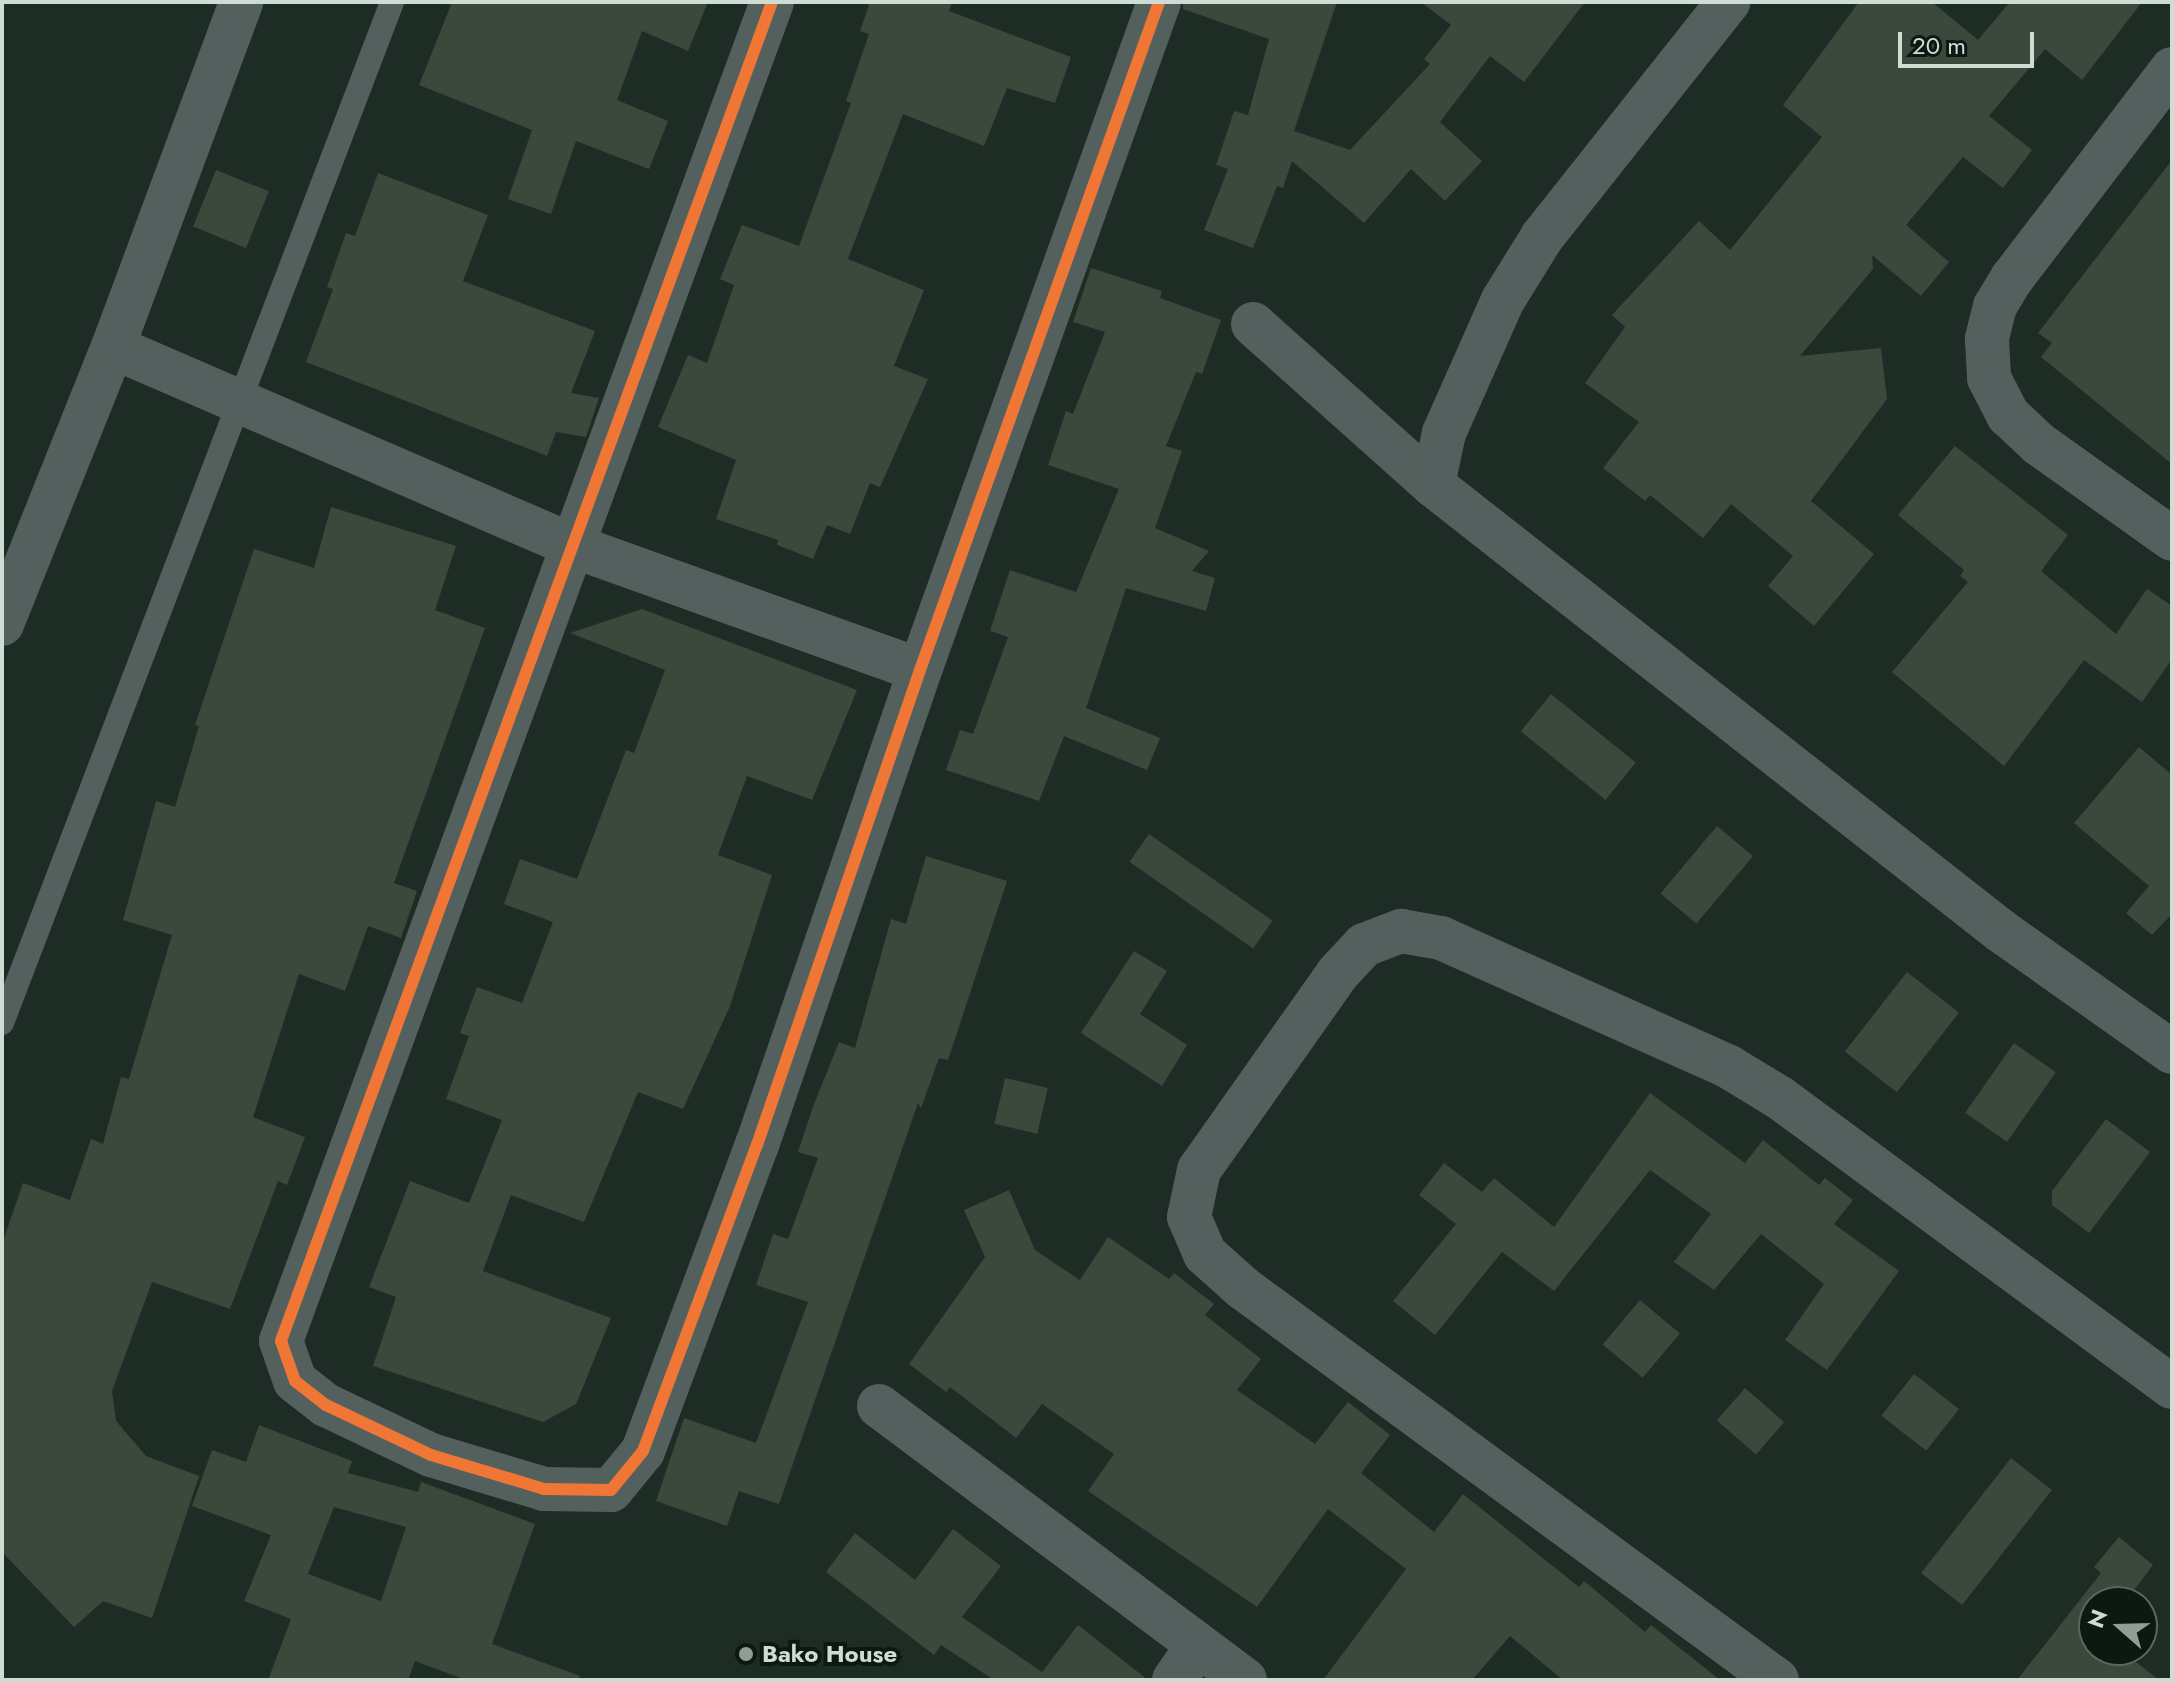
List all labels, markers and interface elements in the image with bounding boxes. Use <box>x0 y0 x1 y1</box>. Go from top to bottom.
scale bar <box>1902 16 2038 66</box>
text: 20 m <box>1912 28 1966 63</box>
north arrow <box>2078 1586 2158 1666</box>
text: N <box>2079 1605 2115 1632</box>
place label: Bako House <box>762 1640 897 1668</box>
marker: Bako House <box>737 1645 755 1663</box>

